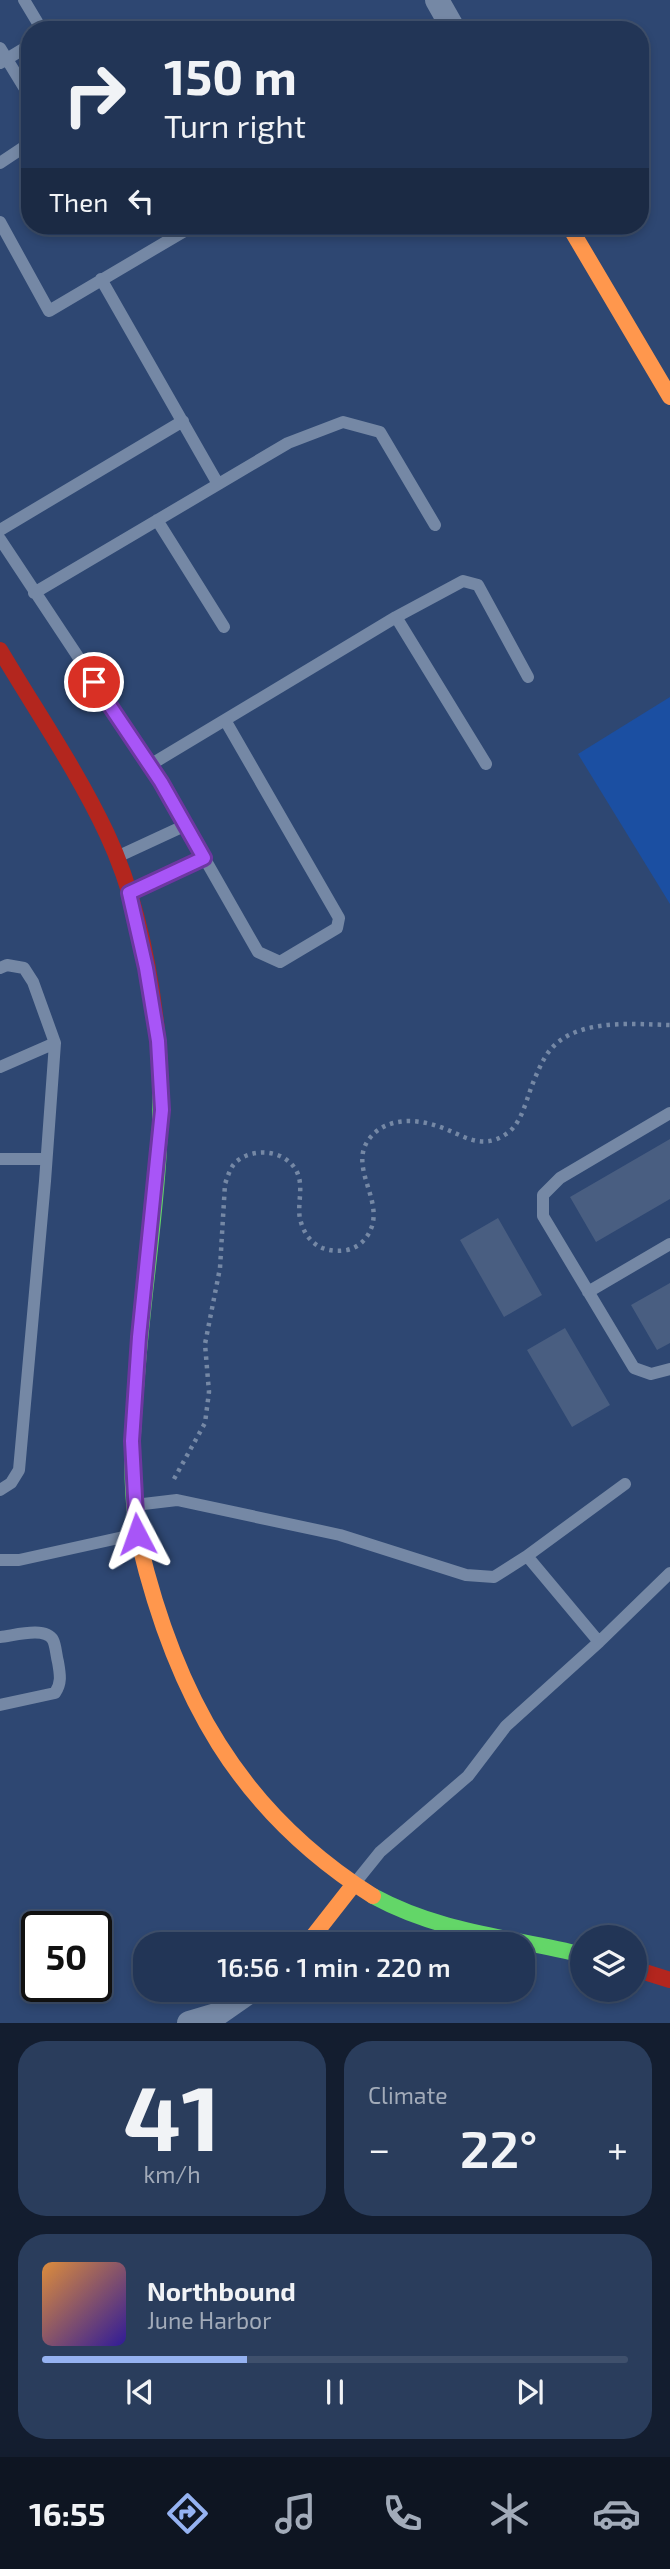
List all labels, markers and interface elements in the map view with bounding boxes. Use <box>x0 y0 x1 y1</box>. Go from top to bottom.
text: 150 m <box>164 46 297 105</box>
icon: right <box>49 49 140 140</box>
text: Turn right <box>164 106 306 144</box>
icon: left <box>122 182 160 220</box>
text: Then <box>49 186 108 217</box>
pin <box>64 652 124 712</box>
icon: arrive <box>75 663 113 701</box>
position arrow <box>100 1497 174 1571</box>
speed limit sign: 50 <box>21 1911 112 2002</box>
map controls <box>570 1925 647 2002</box>
button: layers <box>570 1925 647 2002</box>
text: 16:56 · 1 min · 220 m <box>217 1951 451 1982</box>
text: 41 <box>123 2060 221 2169</box>
text: Climate <box>368 2081 448 2109</box>
text: 22° <box>460 2116 538 2178</box>
text: − <box>368 2125 390 2171</box>
text: + <box>607 2125 628 2171</box>
text: km/h <box>143 2160 201 2188</box>
text: Northbound <box>147 2275 296 2306</box>
text: June Harbor <box>147 2306 271 2334</box>
icon: previous <box>121 2373 159 2411</box>
icon: pause <box>316 2373 354 2411</box>
icon: next <box>511 2373 549 2411</box>
icon: directions <box>163 2489 212 2538</box>
icon: music <box>271 2489 320 2538</box>
icon: phone <box>378 2489 427 2538</box>
icon: climate <box>485 2489 534 2538</box>
icon: car <box>592 2489 641 2538</box>
text: 16:55 <box>29 2494 105 2532</box>

